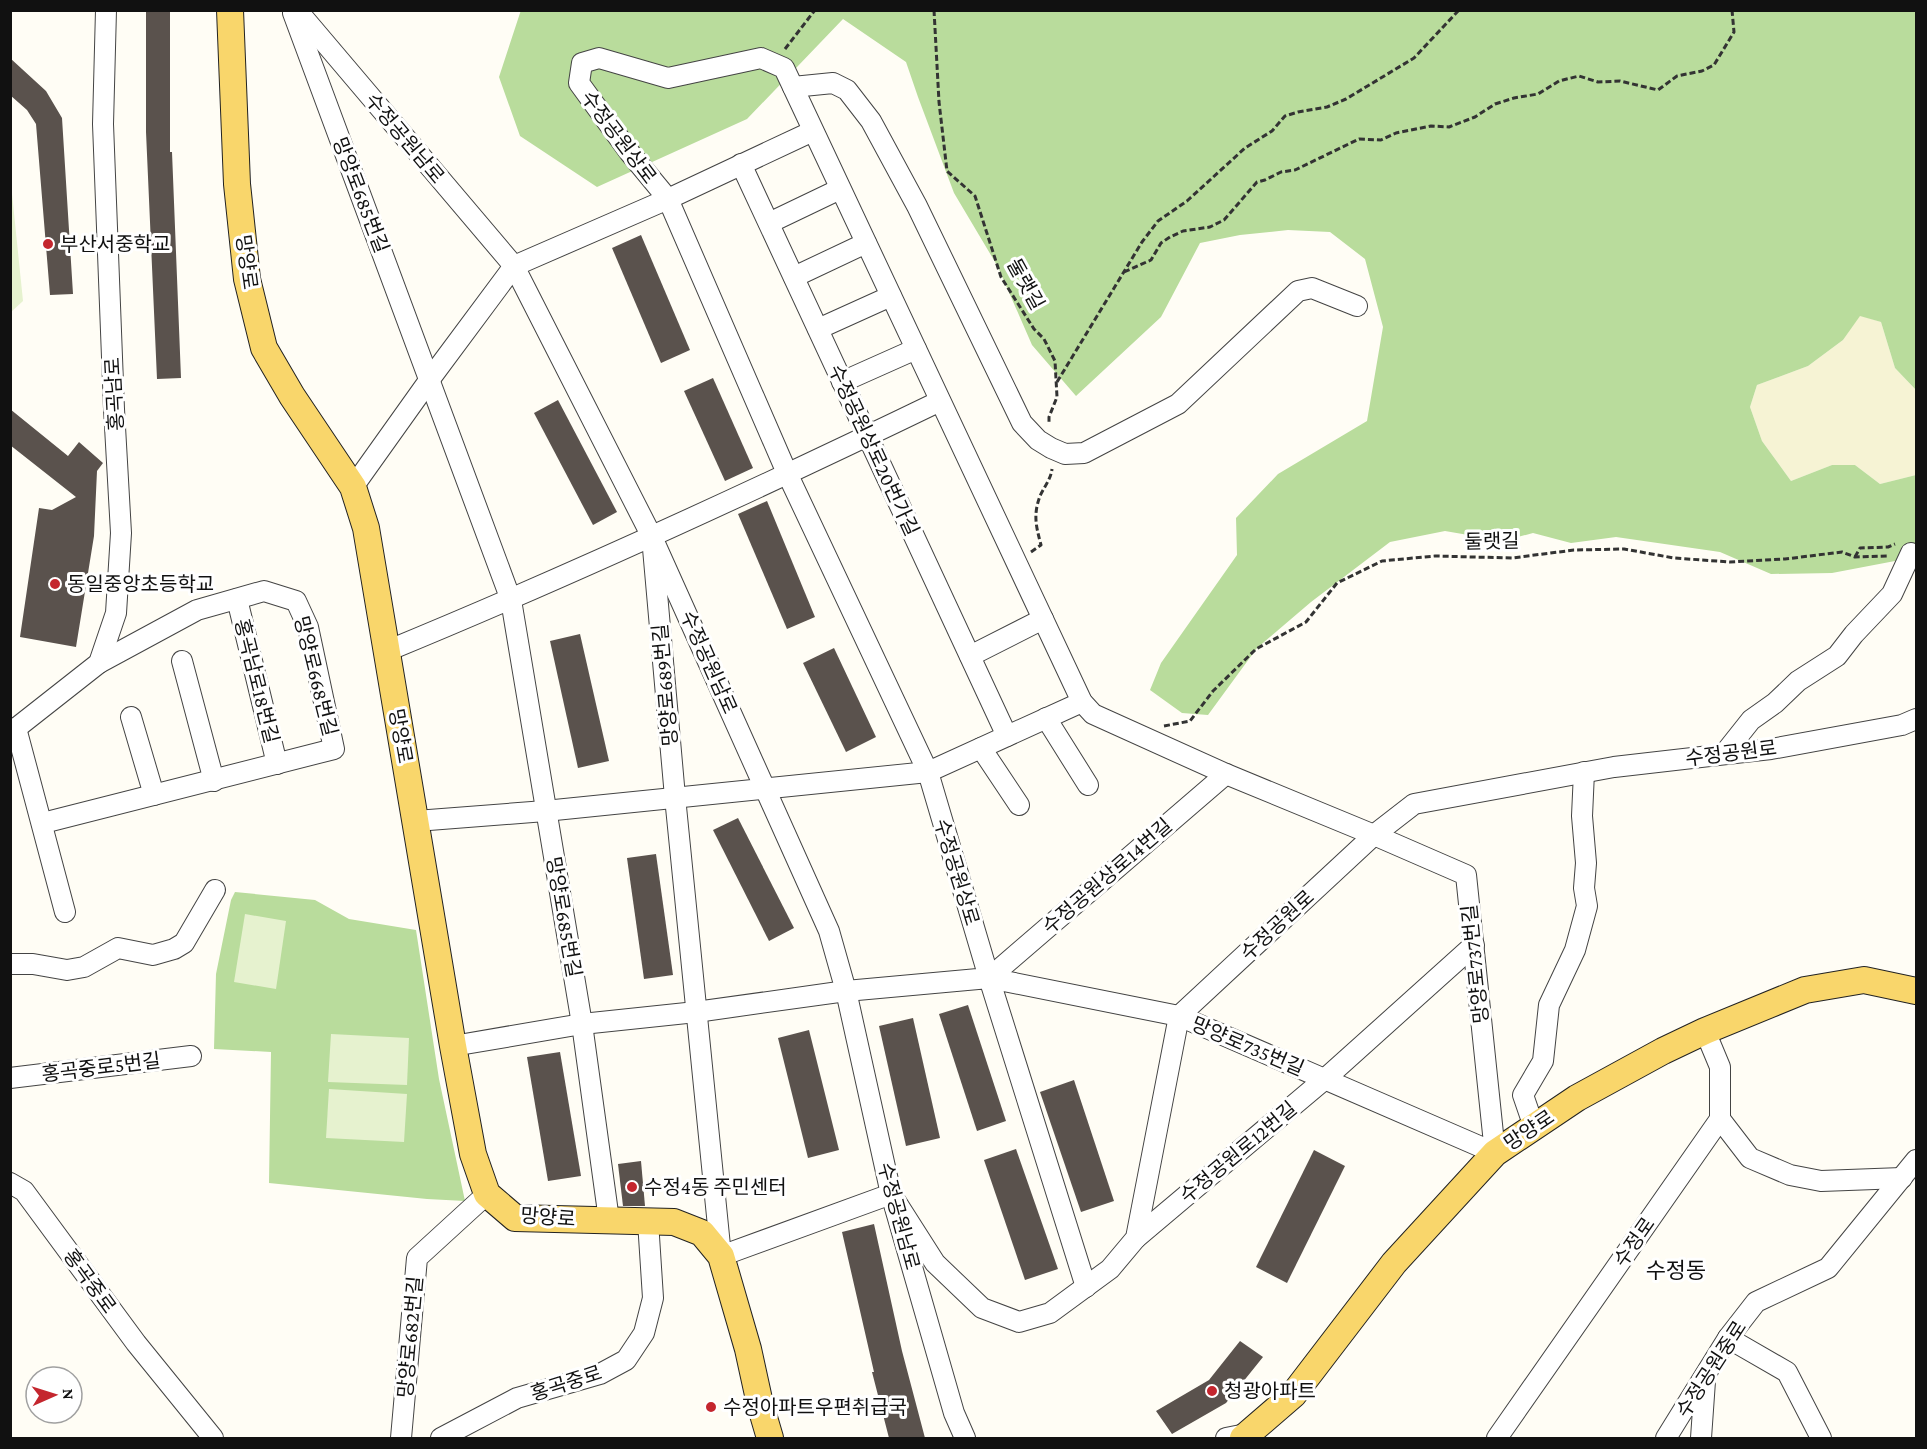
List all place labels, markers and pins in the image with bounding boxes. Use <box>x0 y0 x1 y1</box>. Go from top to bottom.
place label: 부산서중학교 <box>60 233 170 255</box>
marker: 부산서중학교 <box>41 237 55 251</box>
place label: 동일중앙초등학교 <box>67 573 214 595</box>
marker: 동일중앙초등학교 <box>48 577 62 591</box>
place label: 수정4동 주민센터 <box>644 1176 787 1198</box>
marker: 수정4동 주민센터 <box>625 1180 639 1194</box>
place label: 청광아파트 <box>1224 1380 1316 1402</box>
marker: 청광아파트 <box>1205 1384 1219 1398</box>
place label: 수정아파트우편취급국 <box>723 1396 907 1418</box>
marker: 수정아파트우편취급국 <box>704 1400 718 1414</box>

